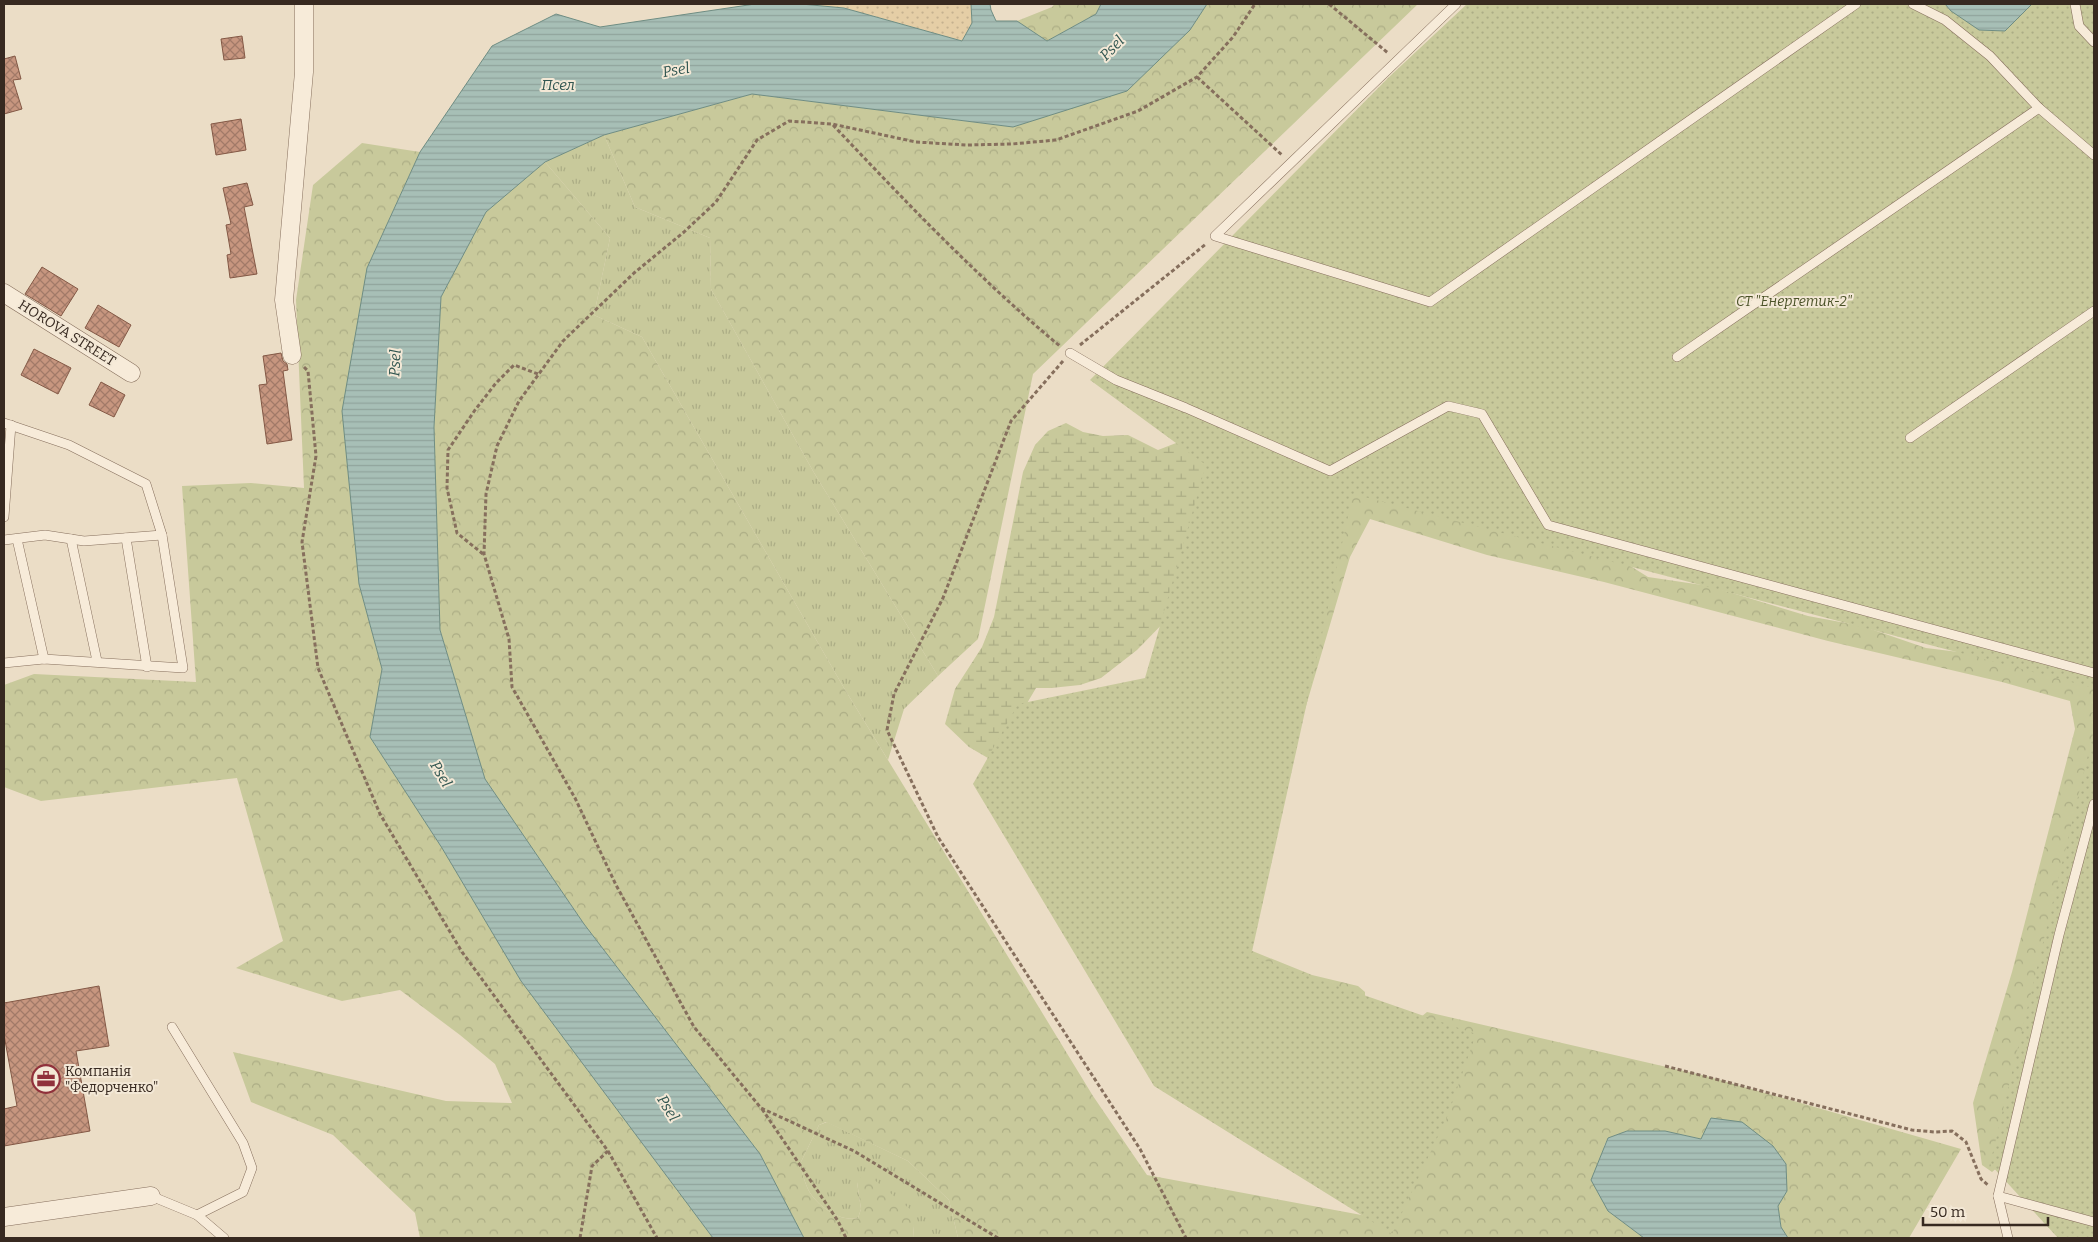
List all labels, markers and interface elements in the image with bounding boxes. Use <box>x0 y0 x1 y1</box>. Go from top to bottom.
water label: Psel <box>1096 32 1128 64</box>
water label: Psel <box>661 59 691 81</box>
water label: Псел <box>541 76 575 94</box>
park label: СТ "Енергетик-2" <box>1736 293 1853 310</box>
street label: HOROVA STREET <box>15 296 119 370</box>
water label: Psel <box>385 349 405 377</box>
water label: Psel <box>426 758 456 790</box>
place label: Компанія "Федорченко" <box>65 1063 158 1096</box>
office icon: Компанія "Федорченко" <box>31 1064 61 1094</box>
water label: Psel <box>653 1092 683 1124</box>
scale bar <box>1923 1194 2048 1226</box>
text: 50 m <box>1930 1203 1966 1221</box>

